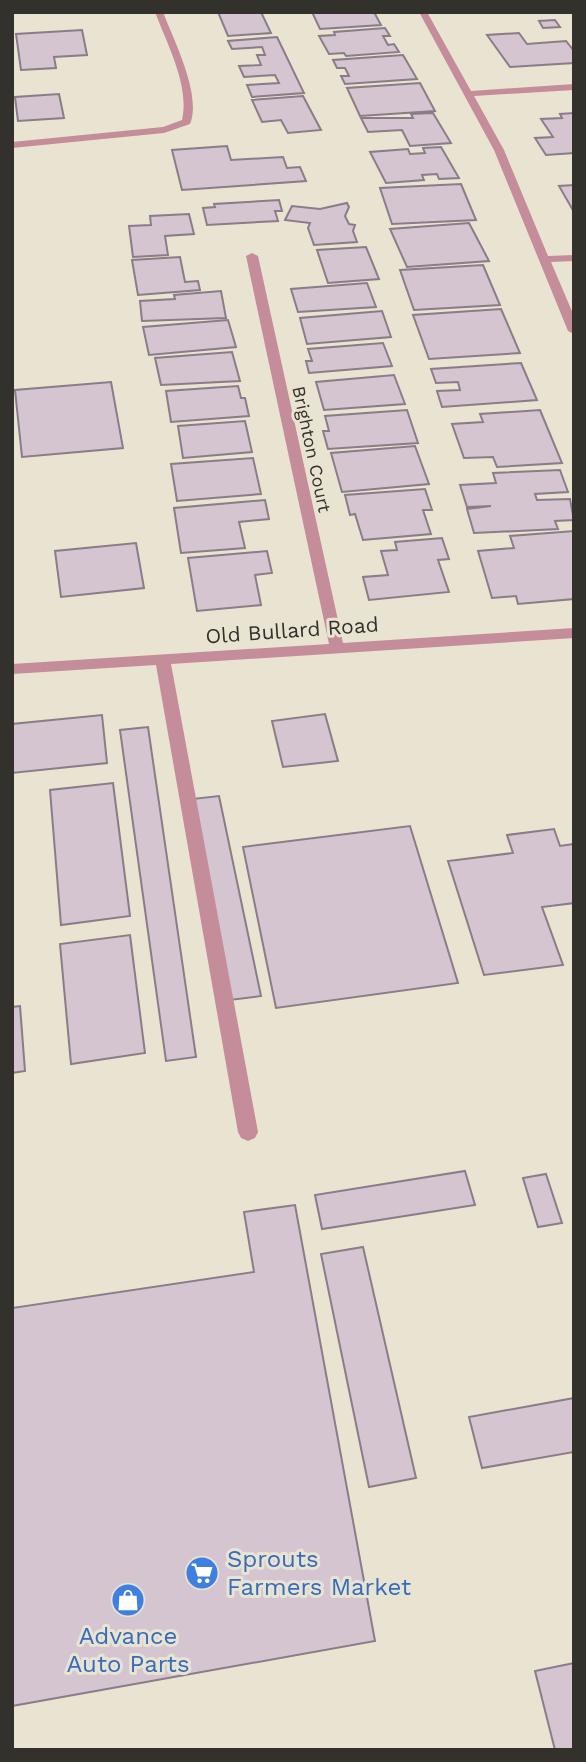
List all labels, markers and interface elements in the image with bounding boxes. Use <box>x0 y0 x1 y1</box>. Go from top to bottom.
street label: Brighton Court <box>288 384 336 515</box>
street label: Old Bullard Road <box>204 611 380 649</box>
place label: Sprouts Farmers Market <box>227 1545 411 1601</box>
supermarket icon: Sprouts Farmers Market <box>183 1554 221 1592</box>
shop icon: Advance Auto Parts <box>109 1581 147 1619</box>
place label: Advance Auto Parts <box>66 1622 190 1678</box>

